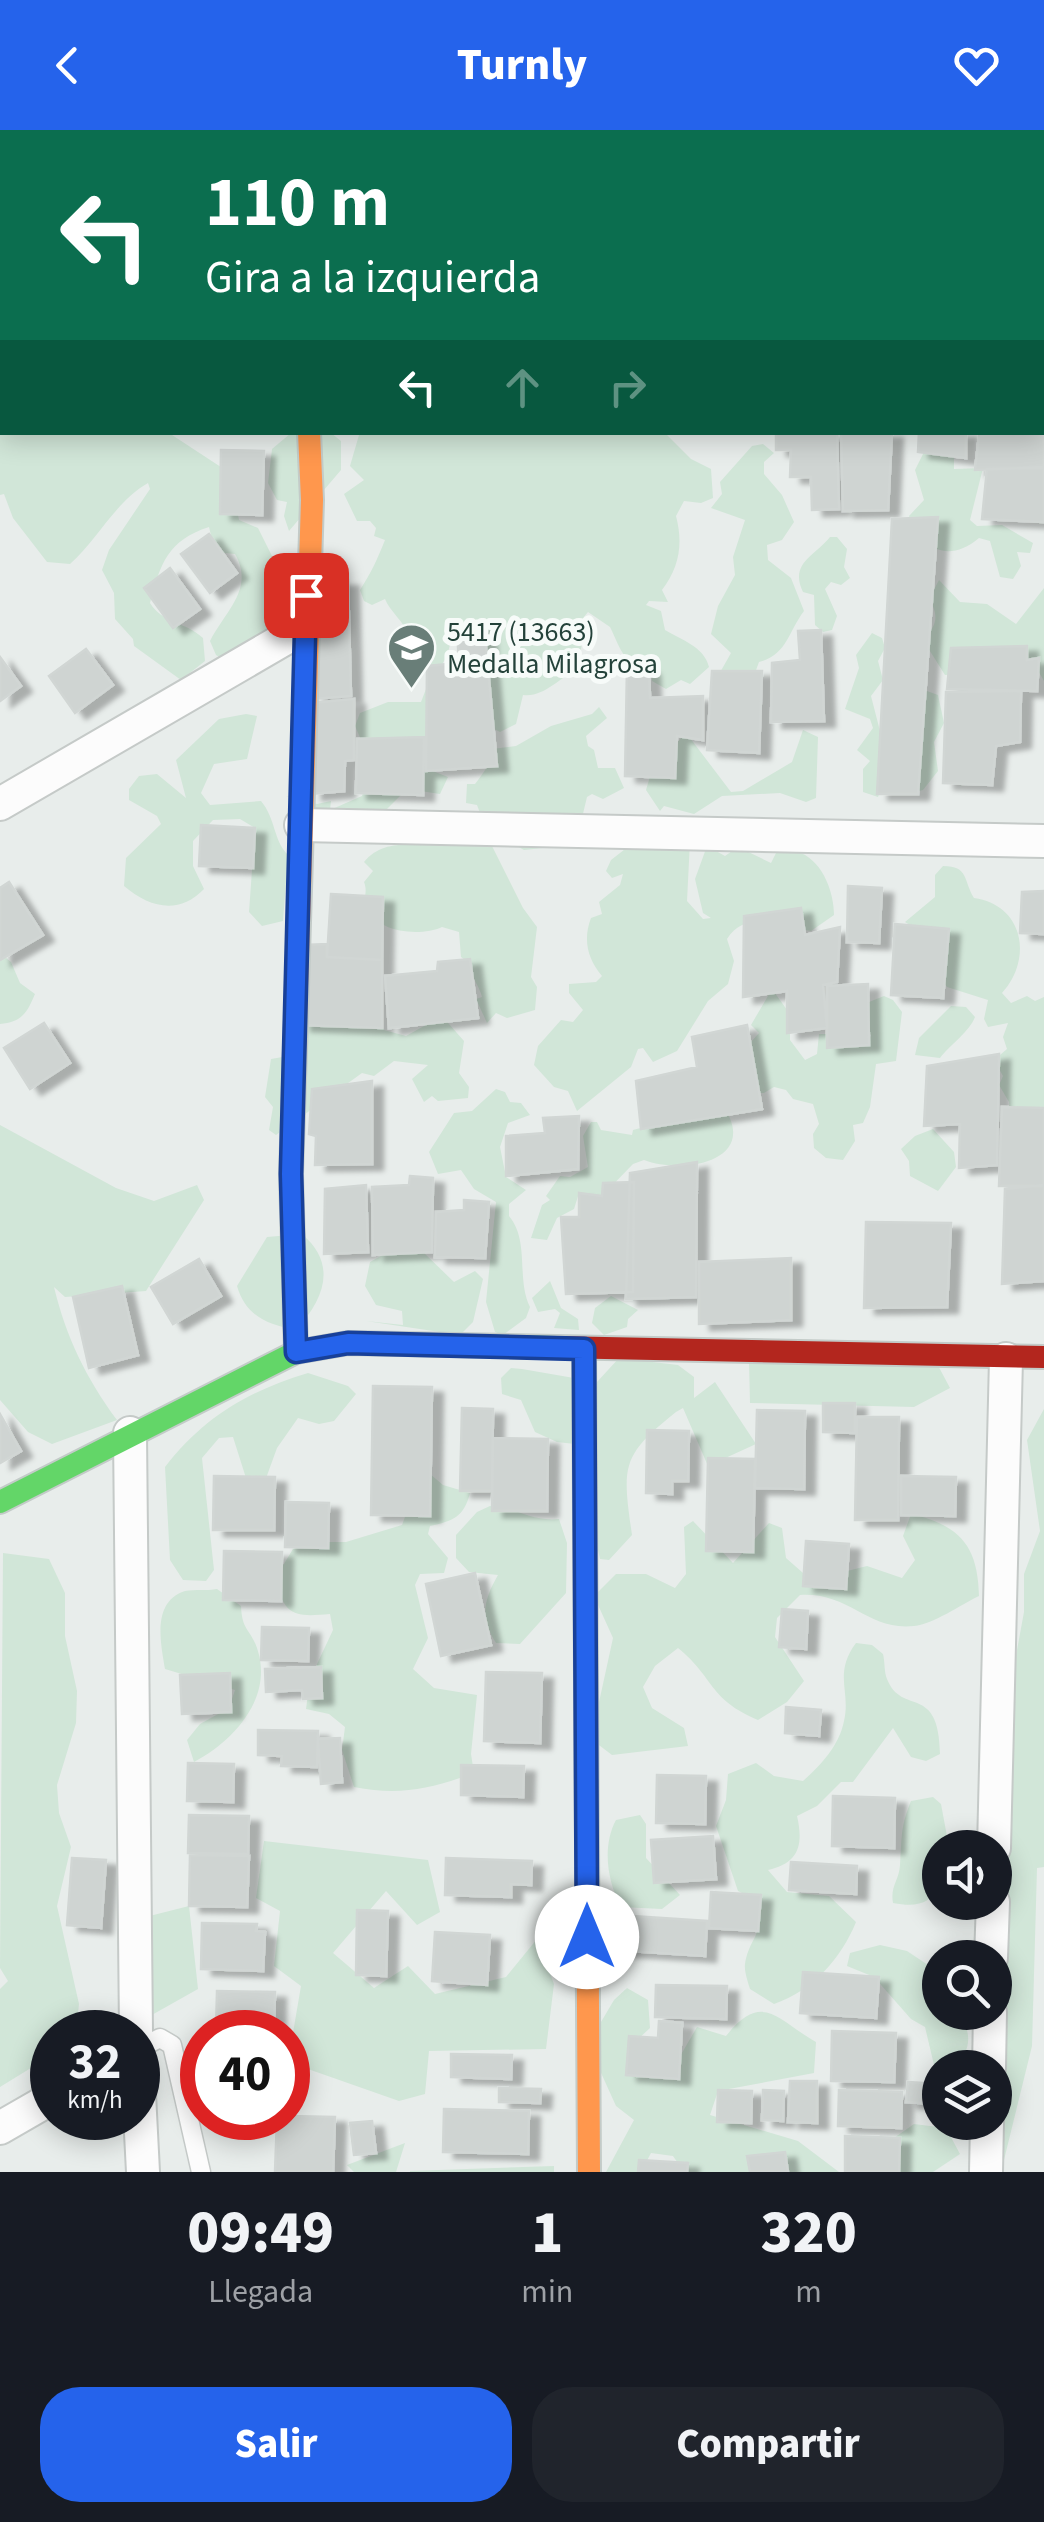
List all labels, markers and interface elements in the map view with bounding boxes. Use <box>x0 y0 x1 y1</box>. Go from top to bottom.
text: Turnly <box>457 33 587 97</box>
icon: back <box>40 38 95 93</box>
icon: heart <box>949 38 1004 93</box>
text: 110 m <box>205 153 390 253</box>
icon: left <box>40 170 170 300</box>
text: Gira a la izquierda <box>205 246 540 310</box>
icon: left <box>390 360 445 415</box>
icon: ahead <box>495 360 550 415</box>
icon: right <box>600 360 655 415</box>
pin <box>264 553 349 638</box>
icon: arrive <box>279 568 334 623</box>
place label: 5417 (13663) Medalla Milagrosa <box>447 612 658 684</box>
school or university icon: 5417 (13663) Medalla Milagrosa <box>386 622 438 690</box>
map controls <box>922 1830 1012 2140</box>
button: sound <box>922 1830 1012 1920</box>
position arrow <box>535 1885 639 1989</box>
button: search <box>922 1940 1012 2030</box>
speed limit sign: 40 <box>180 2010 310 2140</box>
text: 32 <box>69 2027 121 2098</box>
button: layers <box>922 2050 1012 2140</box>
text: km/h <box>67 2082 123 2118</box>
text: 09:49 <box>187 2191 334 2276</box>
text: 1 <box>531 2191 563 2276</box>
text: 320 <box>761 2191 857 2276</box>
text: Llegada <box>208 2269 313 2315</box>
text: min <box>521 2269 573 2315</box>
text: m <box>795 2269 822 2315</box>
button: Salir <box>40 2387 512 2502</box>
button: Compartir <box>532 2387 1004 2502</box>

